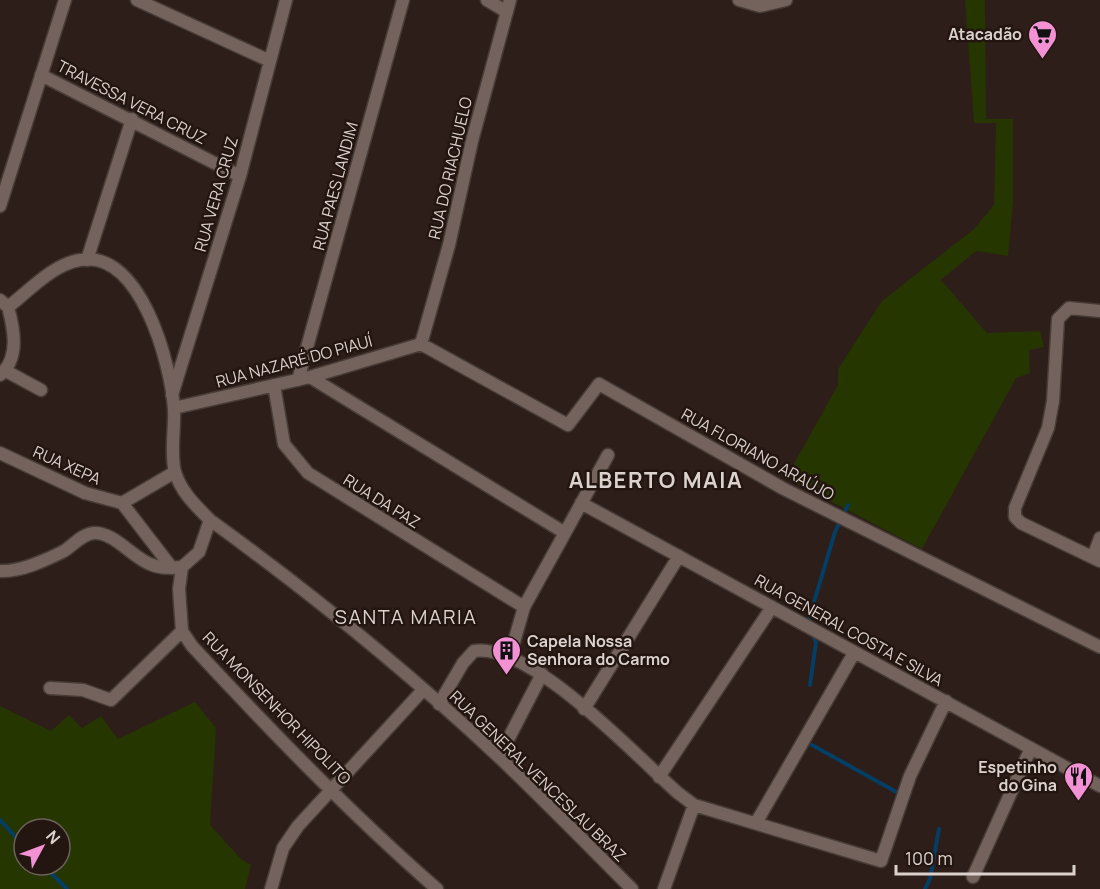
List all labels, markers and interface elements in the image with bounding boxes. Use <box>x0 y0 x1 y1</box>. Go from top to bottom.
supermarket icon: Atacadão <box>1027 18 1059 60</box>
place label: Atacadão <box>948 23 1022 45</box>
street label: TRAVESSA VERA CRUZ <box>53 55 211 149</box>
street label: RUA DO RIACHUELO <box>423 94 477 241</box>
street label: RUA PAES LANDIM <box>307 119 363 253</box>
street label: RUA VERA CRUZ <box>189 134 243 254</box>
street label: RUA NAZARÉ DO PIAUÍ <box>213 329 375 393</box>
street label: RUA FLORIANO ARAÚJO <box>678 403 839 505</box>
street label: RUA XEPA <box>30 440 104 490</box>
district label: ALBERTO MAIA <box>569 465 743 495</box>
street label: RUA DA PAZ <box>339 469 425 533</box>
street label: RUA GENERAL COSTA E SILVA <box>751 569 947 691</box>
district label: SANTA MARIA <box>335 603 477 630</box>
street label: RUA MONSENHOR HIPOLITO <box>198 627 356 790</box>
place label: Capela Nossa Senhora do Carmo <box>527 630 670 670</box>
building icon: Capela Nossa Senhora do Carmo <box>490 634 522 676</box>
street label: RUA GENERAL VENCESLAU BRAZ <box>445 686 631 867</box>
place label: Espetinho do Gina <box>978 756 1057 796</box>
restaurant icon: Espetinho do Gina <box>1062 760 1094 802</box>
north arrow <box>12 817 72 877</box>
text: N <box>41 826 65 849</box>
scale bar <box>896 838 1074 876</box>
text: 100 m <box>905 846 953 870</box>

